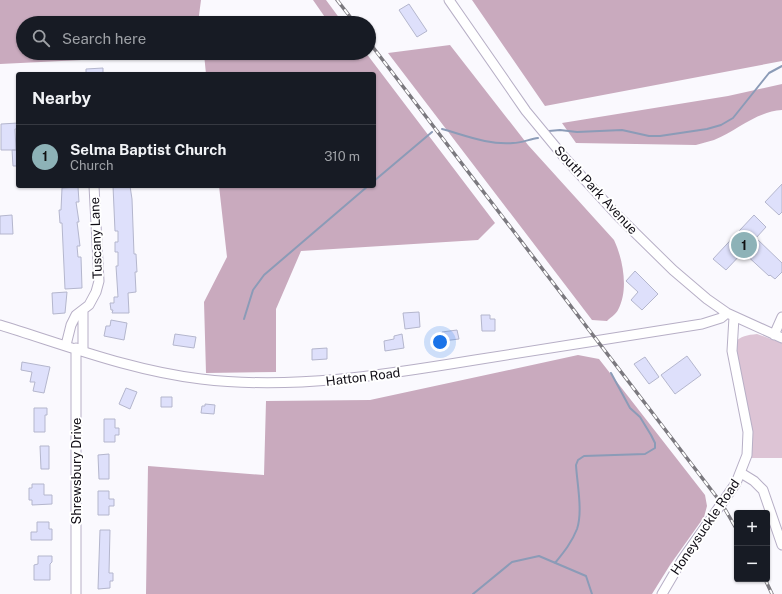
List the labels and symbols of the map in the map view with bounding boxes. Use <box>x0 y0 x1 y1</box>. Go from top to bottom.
street label: South Park Avenue <box>551 143 641 237</box>
street label: Tuscany Lane <box>87 197 105 279</box>
pin: 1 <box>731 230 757 260</box>
your location <box>430 332 450 352</box>
street label: Hatton Road <box>325 365 401 389</box>
street label: Shrewsbury Drive <box>69 418 84 524</box>
street label: Honeysuckle Road <box>667 476 743 578</box>

